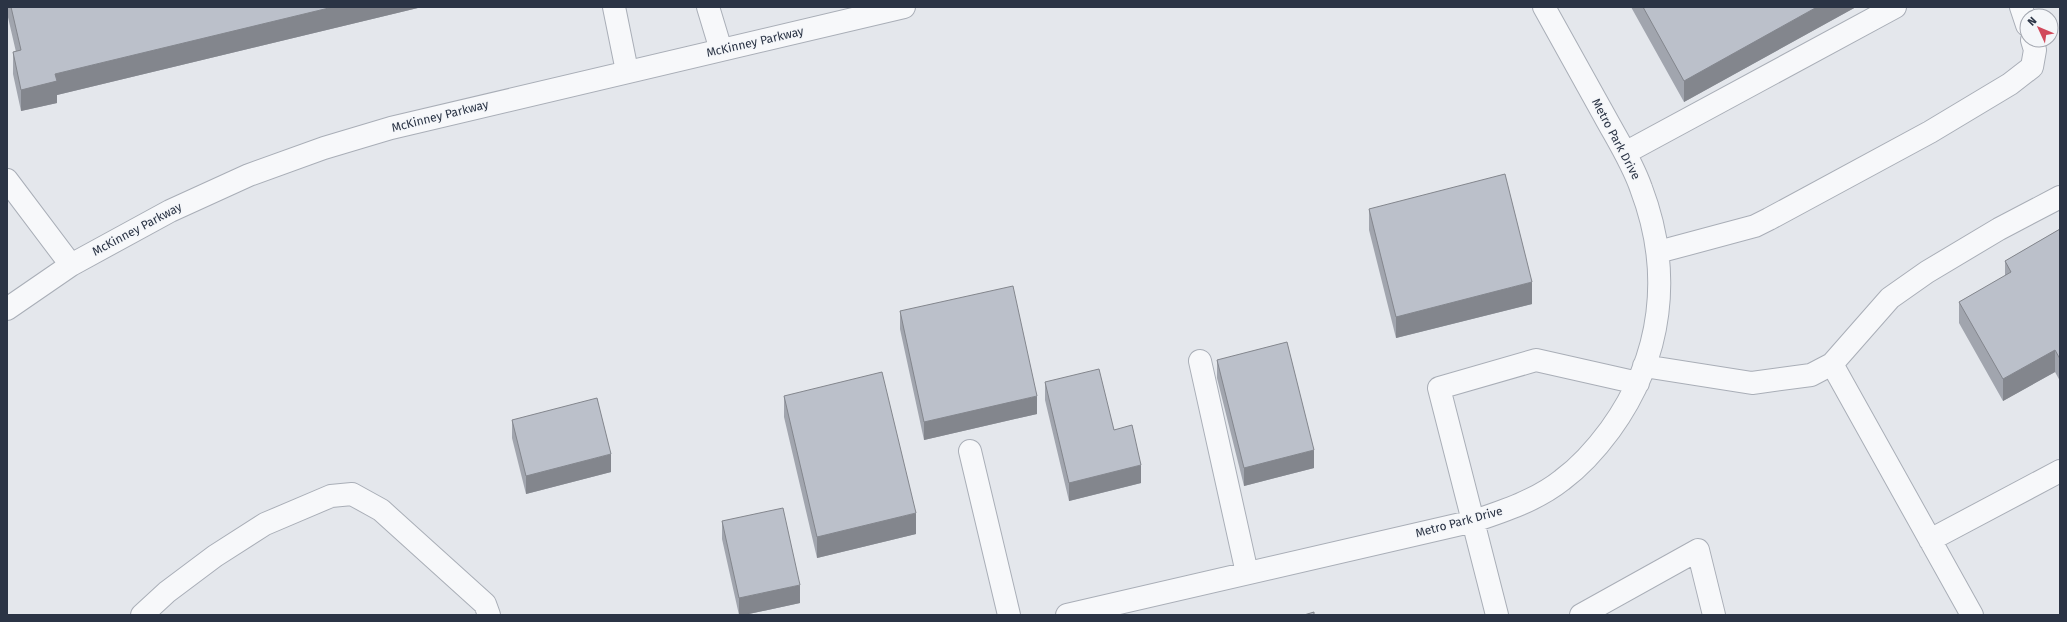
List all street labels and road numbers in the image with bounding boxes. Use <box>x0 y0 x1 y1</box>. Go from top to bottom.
street label: McKinney Parkway <box>705 24 805 60</box>
street label: Metro Park Drive <box>1589 96 1643 182</box>
street label: McKinney Parkway <box>390 97 490 135</box>
street label: McKinney Parkway <box>90 199 184 259</box>
street label: Metro Park Drive <box>1414 504 1504 540</box>

